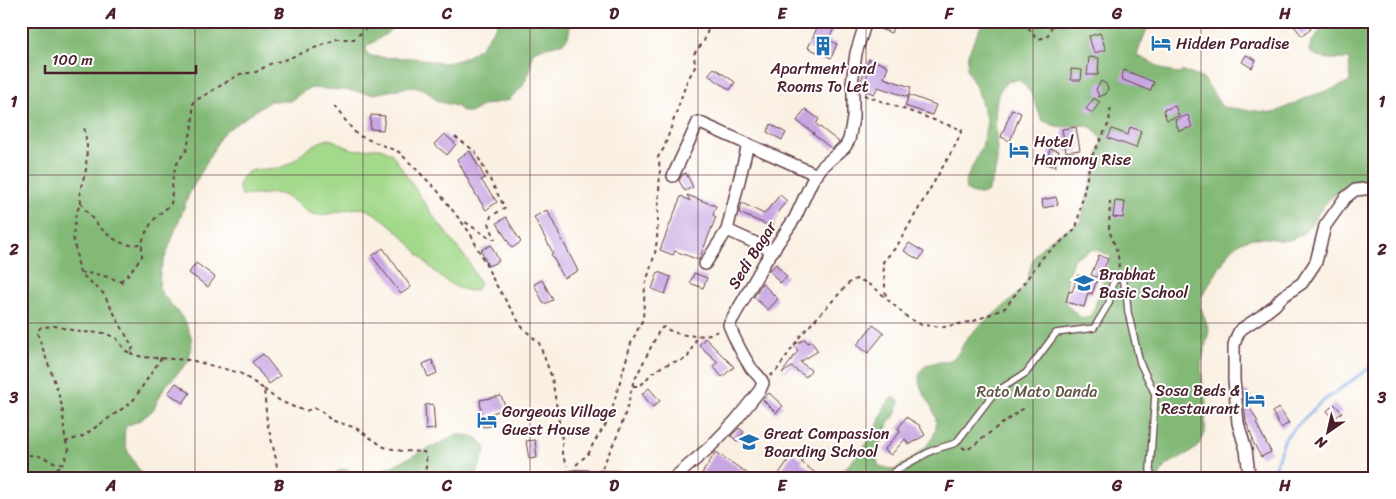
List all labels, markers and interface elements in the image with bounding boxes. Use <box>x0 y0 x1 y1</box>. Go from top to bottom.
text: A <box>105 0 116 28</box>
text: B <box>274 0 285 28</box>
text: C <box>441 0 453 28</box>
text: D <box>609 0 619 28</box>
text: E <box>778 0 788 28</box>
text: F <box>944 0 955 28</box>
text: G <box>1111 0 1123 28</box>
text: H <box>1278 0 1291 28</box>
place label: Hidden Paradise <box>1176 29 1289 58</box>
hotel icon: Hidden Paradise <box>1150 32 1172 54</box>
building icon: Apartment and Rooms To Let <box>812 35 834 57</box>
scale bar <box>45 42 196 74</box>
text: 100 m <box>52 47 93 73</box>
place label: Apartment and Rooms To Let <box>770 54 877 101</box>
text: 1 <box>11 87 18 116</box>
text: 1 <box>1379 87 1386 116</box>
place label: Hotel Harmony Rise <box>1034 127 1131 174</box>
hotel icon: Hotel Harmony Rise <box>1008 139 1030 161</box>
street label: Sedi Bagar <box>720 214 785 295</box>
text: 2 <box>8 235 19 264</box>
text: 2 <box>1376 235 1387 264</box>
place label: Brabhat Basic School <box>1099 260 1189 307</box>
school or university icon: Brabhat Basic School <box>1073 272 1095 294</box>
place label: Sosa Beds & Restaurant <box>1155 376 1240 423</box>
park label: Rato Mato Danda <box>977 377 1097 406</box>
text: 3 <box>9 383 19 412</box>
text: 3 <box>1377 383 1387 412</box>
hotel icon: Sosa Beds & Restaurant <box>1244 388 1266 410</box>
place label: Gorgeous Village Guest House <box>502 397 617 444</box>
north arrow <box>1304 406 1354 456</box>
hotel icon: Gorgeous Village Guest House <box>476 409 498 431</box>
place label: Great Compassion Boarding School <box>764 419 890 466</box>
text: N <box>1310 429 1333 456</box>
school or university icon: Great Compassion Boarding School <box>738 431 760 453</box>
text: A <box>105 471 116 499</box>
text: B <box>274 471 285 499</box>
text: C <box>441 471 453 499</box>
text: D <box>609 471 619 499</box>
text: E <box>778 471 788 499</box>
text: F <box>944 471 955 499</box>
text: G <box>1111 471 1123 499</box>
text: H <box>1278 471 1291 499</box>

